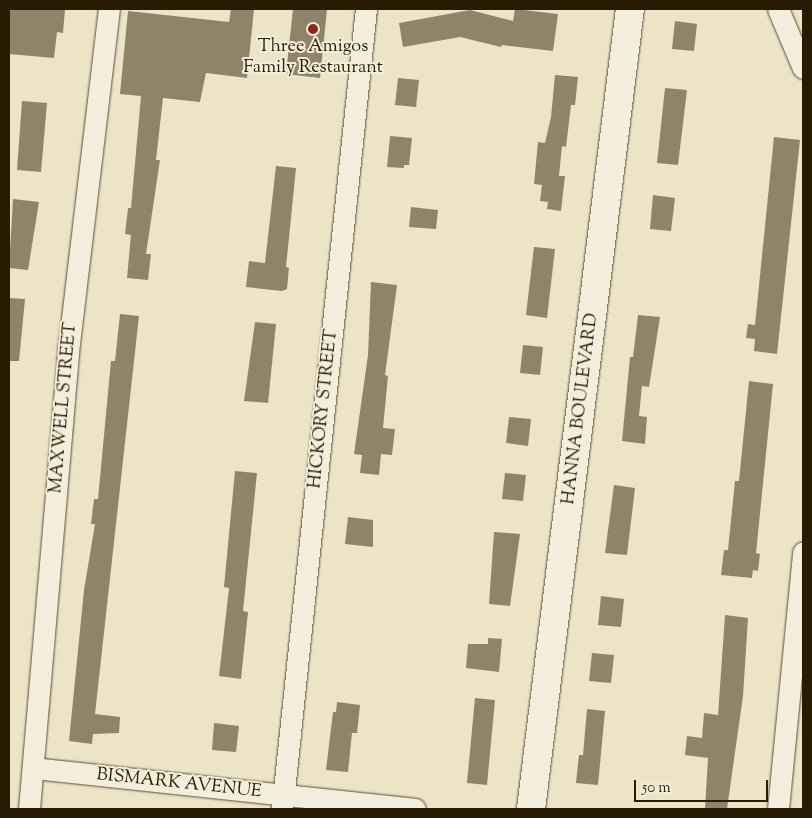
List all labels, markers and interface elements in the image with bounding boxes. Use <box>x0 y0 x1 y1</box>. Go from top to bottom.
marker: Three Amigos Family Restaurant <box>307 23 319 35</box>
place label: Three Amigos Family Restaurant <box>243 37 383 80</box>
street label: HANNA BOULEVARD <box>559 312 603 506</box>
street label: MAXWELL STREET <box>46 321 82 495</box>
street label: HICKORY STREET <box>305 328 343 490</box>
street label: BISMARK AVENUE <box>95 765 263 803</box>
scale bar <box>637 770 771 802</box>
text: 50 m <box>642 778 671 799</box>

